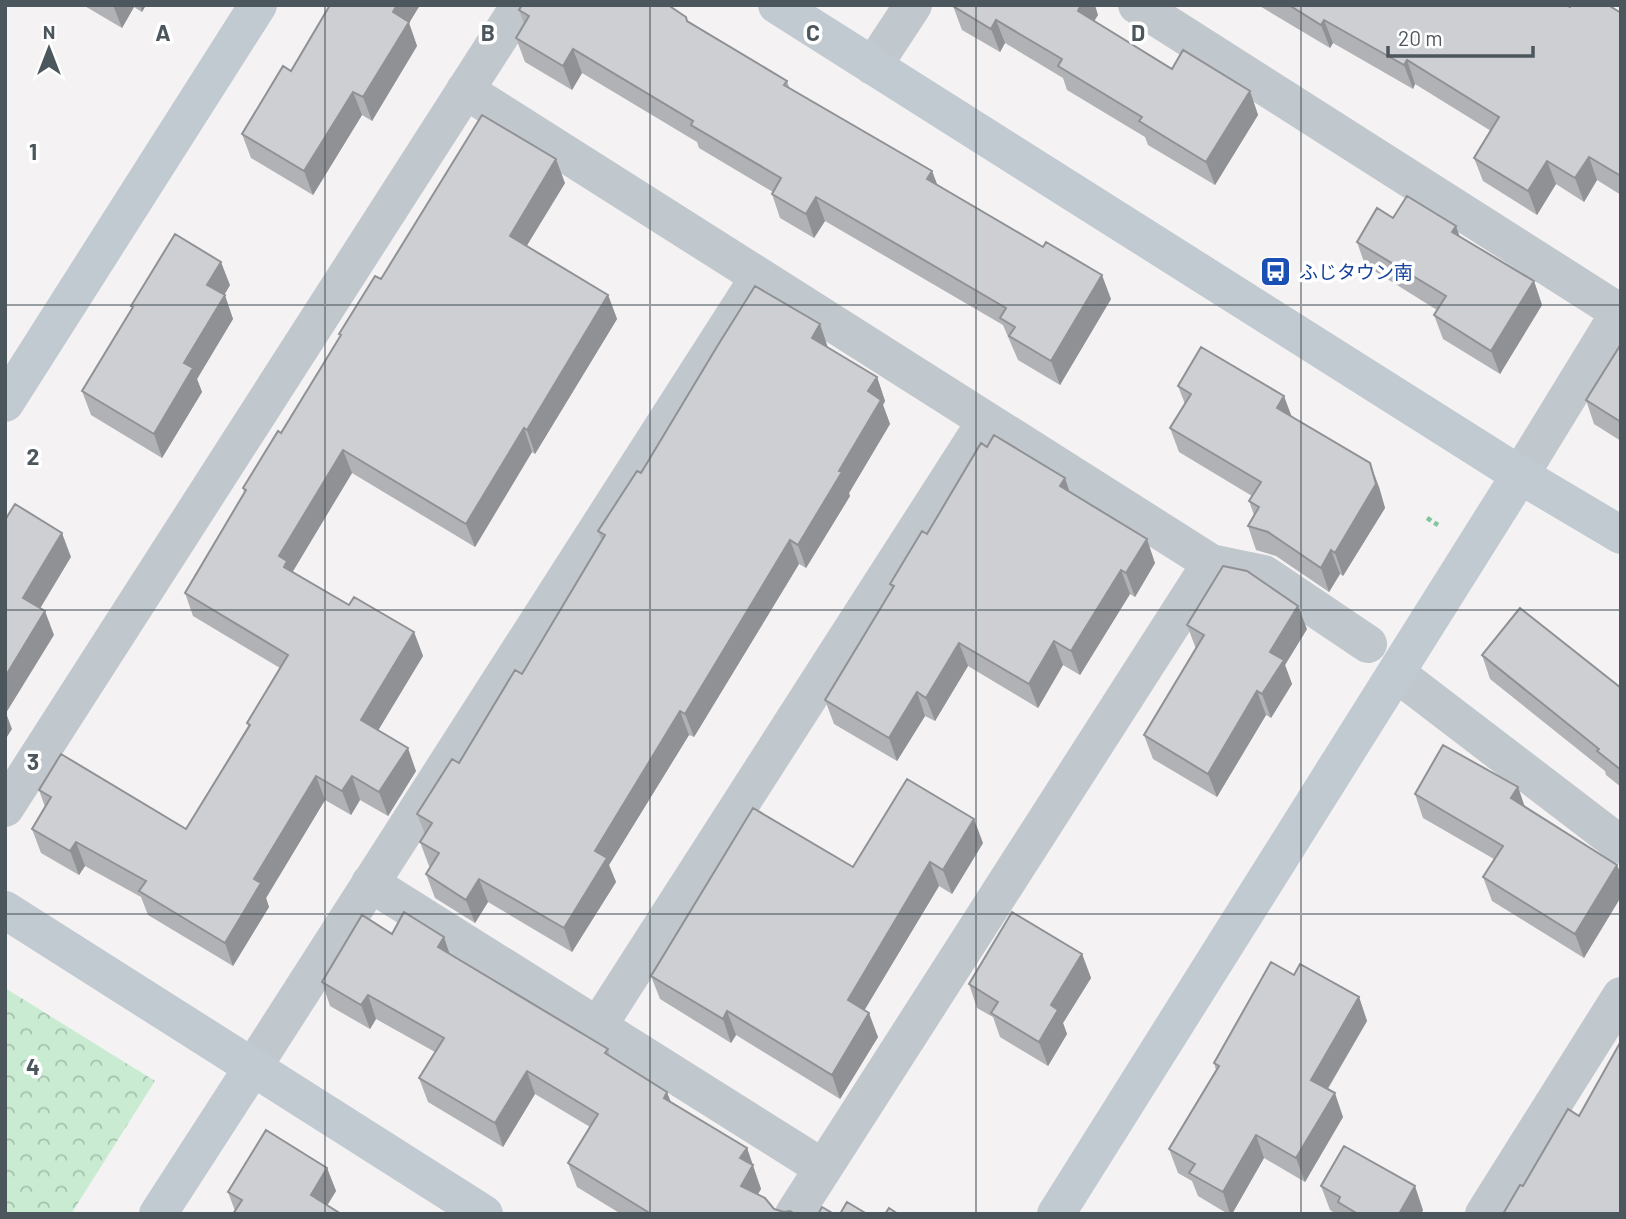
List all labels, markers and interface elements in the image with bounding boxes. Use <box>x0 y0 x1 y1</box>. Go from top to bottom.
north arrow <box>14 14 84 84</box>
scale bar <box>1388 14 1533 58</box>
text: A <box>155 18 171 46</box>
text: B <box>481 18 495 46</box>
text: C <box>806 18 820 46</box>
text: D <box>1131 18 1145 46</box>
text: N <box>43 20 55 43</box>
text: 20 m <box>1398 25 1443 50</box>
text: 1 <box>29 137 37 165</box>
bus stop icon: ふじタウン南 <box>1259 254 1293 288</box>
place label: ふじタウン南 <box>1299 260 1413 283</box>
text: 2 <box>27 442 39 470</box>
text: 3 <box>27 747 39 775</box>
text: 4 <box>26 1052 40 1080</box>

